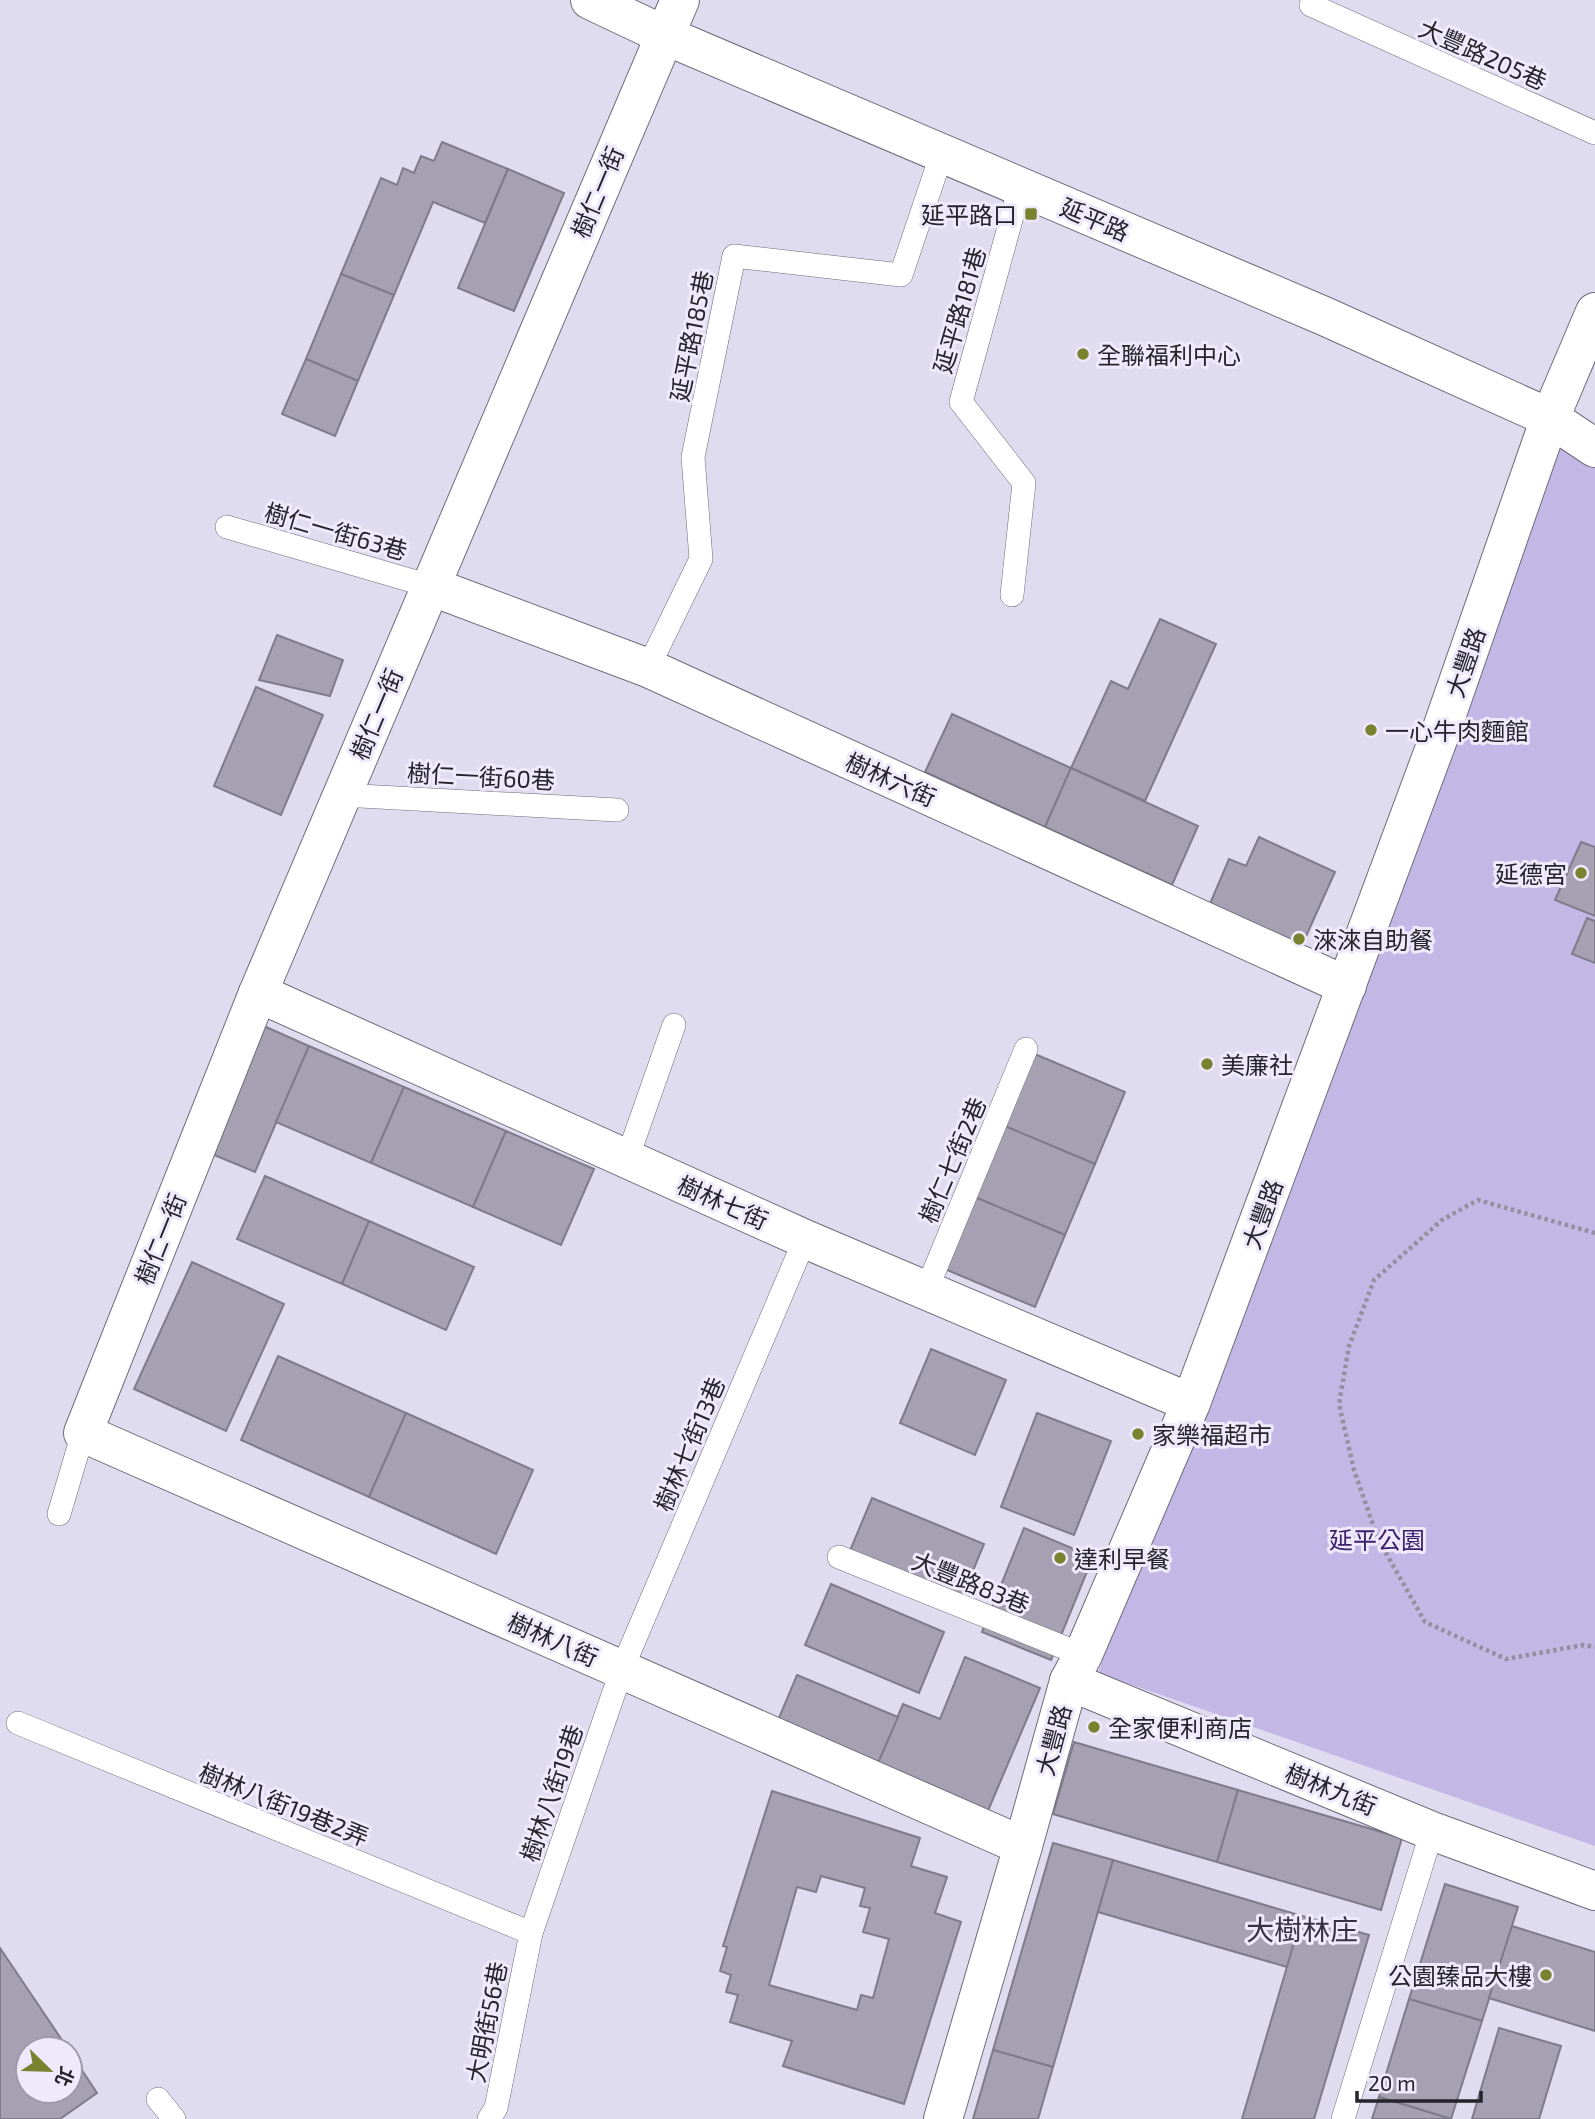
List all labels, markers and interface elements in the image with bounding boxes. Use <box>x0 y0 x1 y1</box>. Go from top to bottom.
street label: 大豐路205巷 <box>1415 13 1551 95</box>
street label: 樹仁一街 <box>565 142 629 242</box>
street label: 延平路 <box>1056 192 1134 246</box>
place label: 延平路口 <box>921 200 1017 229</box>
marker: 延平路口 <box>1023 206 1039 222</box>
street label: 延平路181巷 <box>927 244 991 376</box>
street label: 延平路185巷 <box>664 268 718 404</box>
place label: 全聯福利中心 <box>1097 340 1241 369</box>
marker: 全聯福利中心 <box>1075 346 1091 362</box>
street label: 樹仁一街63巷 <box>261 497 411 565</box>
street label: 大豐路 <box>1440 623 1490 701</box>
street label: 樹仁一街 <box>344 664 408 764</box>
place label: 一心牛肉麵館 <box>1385 716 1529 745</box>
marker: 一心牛肉麵館 <box>1363 722 1379 738</box>
street label: 樹林六街 <box>841 746 941 812</box>
street label: 樹仁一街60巷 <box>406 758 556 794</box>
place label: 延德宮 <box>1495 859 1567 888</box>
marker: 延德宮 <box>1573 865 1589 881</box>
place label: 淶淶自助餐 <box>1313 925 1433 954</box>
marker: 淶淶自助餐 <box>1291 931 1307 947</box>
place label: 美廉社 <box>1221 1050 1293 1079</box>
marker: 美廉社 <box>1199 1056 1215 1072</box>
street label: 樹仁七街2巷 <box>913 1093 991 1227</box>
street label: 樹林七街 <box>673 1169 773 1235</box>
street label: 大豐路 <box>1236 1175 1288 1253</box>
street label: 樹仁一街 <box>129 1189 191 1289</box>
street label: 樹林七街13巷 <box>648 1373 730 1515</box>
place label: 家樂福超市 <box>1152 1420 1272 1449</box>
marker: 家樂福超市 <box>1130 1426 1146 1442</box>
park label: 延平公園 <box>1329 1525 1425 1554</box>
place label: 達利早餐 <box>1074 1544 1170 1573</box>
street label: 大豐路83巷 <box>908 1545 1034 1619</box>
marker: 達利早餐 <box>1052 1550 1068 1566</box>
street label: 樹林八街 <box>503 1606 603 1672</box>
street label: 大豐路 <box>1030 1701 1076 1779</box>
place label: 全家便利商店 <box>1108 1713 1252 1742</box>
marker: 全家便利商店 <box>1086 1719 1102 1735</box>
street label: 樹林八街19巷 <box>514 1721 588 1865</box>
street label: 樹林八街19巷2弄 <box>195 1757 373 1851</box>
street label: 樹林九街 <box>1281 1758 1381 1820</box>
district label: 大樹林庄 <box>1246 1912 1358 1946</box>
street label: 大明街56巷 <box>460 1959 512 2085</box>
place label: 公園臻品大樓 <box>1388 1961 1532 1990</box>
marker: 公園臻品大樓 <box>1538 1967 1554 1983</box>
north arrow <box>14 2035 84 2105</box>
scale bar <box>1357 2060 1481 2104</box>
text: 北 <box>51 2064 79 2090</box>
text: 20 m <box>1368 2070 1416 2095</box>

